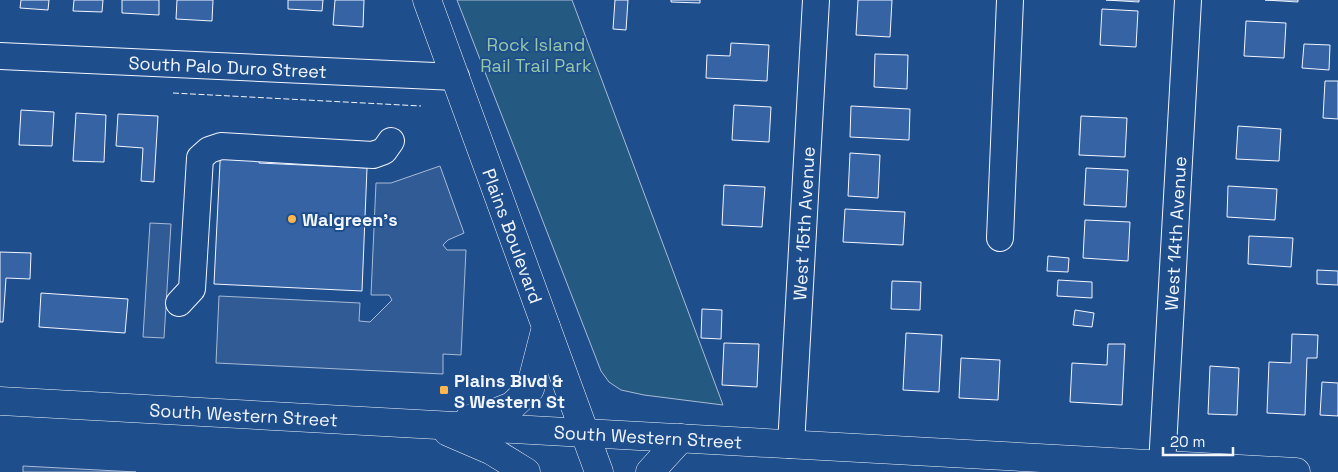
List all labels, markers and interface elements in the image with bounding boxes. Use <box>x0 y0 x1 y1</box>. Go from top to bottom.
park label: Rock Island Rail Trail Park <box>480 33 592 77</box>
street label: South Palo Duro Street <box>128 50 327 83</box>
street label: West 15th Avenue <box>788 146 819 301</box>
street label: West 14th Avenue <box>1159 156 1191 311</box>
street label: Plains Boulevard <box>478 165 548 306</box>
place label: Walgreen's <box>302 208 398 231</box>
marker: Walgreen's <box>286 213 298 225</box>
place label: Plains Blvd & S Western St <box>454 369 565 413</box>
marker: Plains Blvd & S Western St <box>438 384 450 396</box>
street label: South Western Street <box>149 398 338 431</box>
street label: South Western Street <box>553 420 743 453</box>
scale bar <box>1163 424 1233 456</box>
text: 20 m <box>1170 432 1205 451</box>

